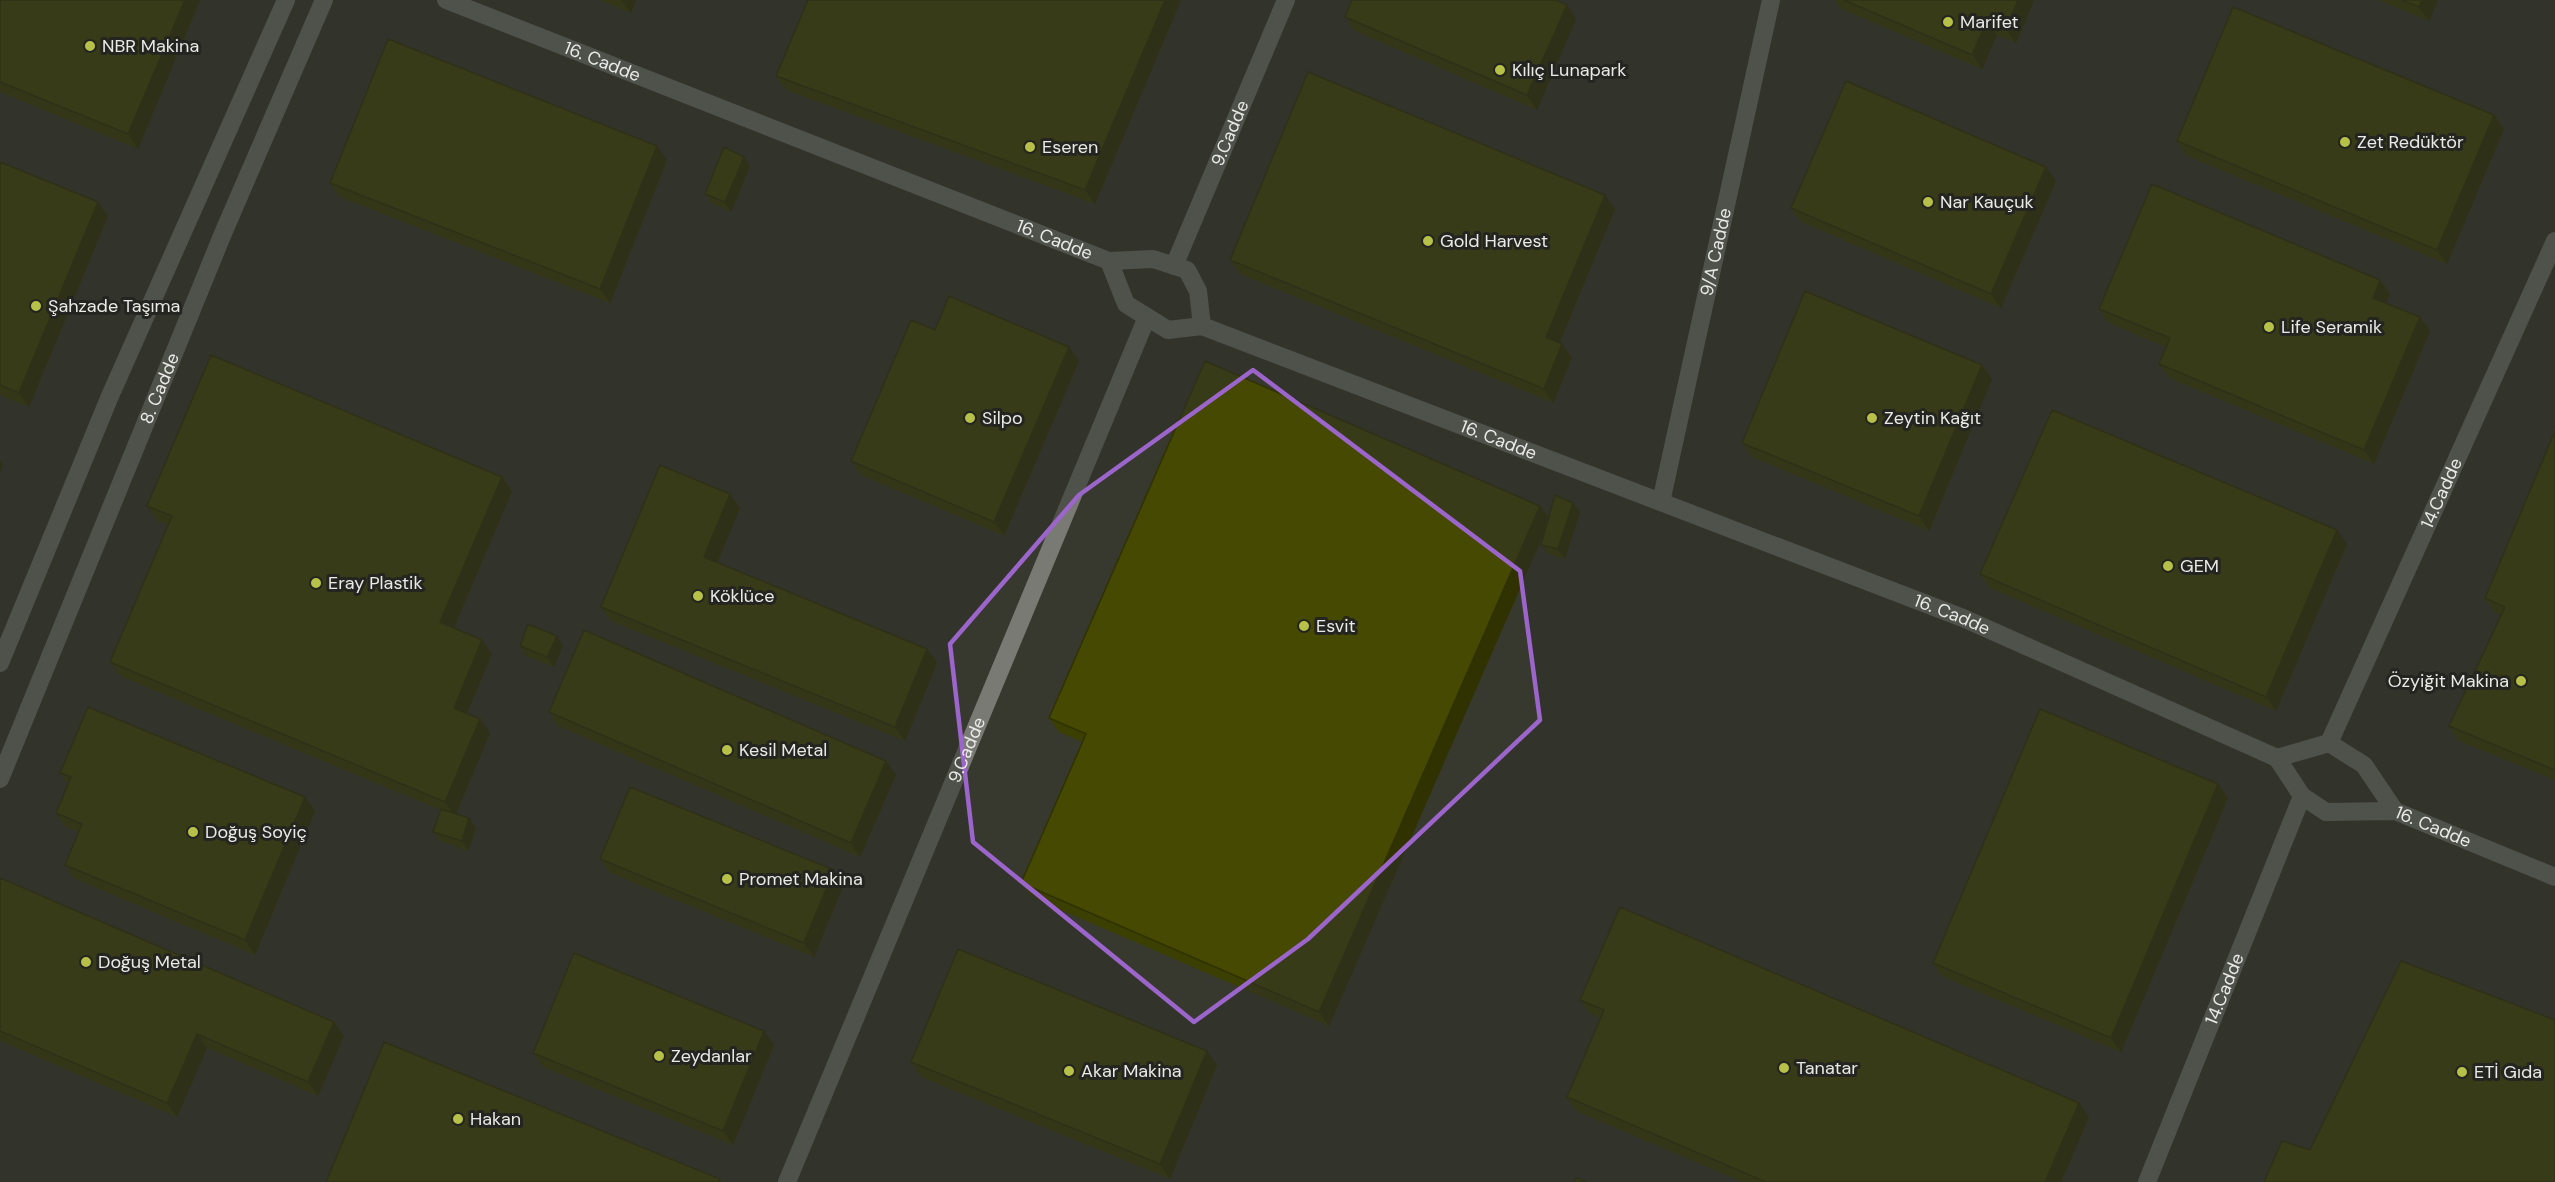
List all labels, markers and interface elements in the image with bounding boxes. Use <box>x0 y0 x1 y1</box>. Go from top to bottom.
place label: Marifet <box>1960 10 2019 34</box>
marker: Marifet <box>1941 15 1955 29</box>
place label: NBR Makina <box>102 34 199 58</box>
street label: 16. Cadde <box>561 36 644 87</box>
marker: NBR Makina <box>83 39 97 53</box>
place label: Kılıç Lunapark <box>1512 58 1626 82</box>
marker: Kılıç Lunapark <box>1493 63 1507 77</box>
street label: 9.Cadde <box>1205 97 1254 170</box>
place label: Zet Redüktör <box>2357 130 2464 154</box>
place label: Eseren <box>1042 135 1098 159</box>
marker: Zet Redüktör <box>2338 135 2352 149</box>
marker: Eseren <box>1023 140 1037 154</box>
place label: Nar Kauçuk <box>1940 190 2034 214</box>
marker: Nar Kauçuk <box>1921 195 1935 209</box>
street label: 9/A Cadde <box>1694 206 1737 298</box>
street label: 16. Cadde <box>1013 214 1096 265</box>
place label: Gold Harvest <box>1440 229 1548 253</box>
marker: Gold Harvest <box>1421 234 1435 248</box>
place label: Şahzade Taşıma <box>48 294 180 318</box>
marker: Şahzade Taşıma <box>29 299 43 313</box>
place label: Life Seramik <box>2281 315 2382 339</box>
marker: Life Seramik <box>2262 320 2276 334</box>
street label: 8. Cadde <box>134 349 185 428</box>
place label: Silpo <box>982 406 1023 430</box>
place label: Zeytin Kağıt <box>1884 406 1981 430</box>
marker: Silpo <box>963 411 977 425</box>
marker: Zeytin Kağıt <box>1865 411 1879 425</box>
street label: 16. Cadde <box>1457 414 1540 465</box>
street label: 14.Cadde <box>2415 454 2468 532</box>
place label: GEM <box>2180 554 2219 578</box>
marker: GEM <box>2161 559 2175 573</box>
place label: Eray Plastik <box>328 571 422 595</box>
marker: Eray Plastik <box>309 576 323 590</box>
place label: Köklüce <box>710 584 775 608</box>
street label: 16. Cadde <box>1911 588 1994 641</box>
marker: Köklüce <box>691 589 705 603</box>
place label: Esvit <box>1316 614 1356 638</box>
marker: Esvit <box>1297 619 1311 633</box>
place label: Özyiğit Makina <box>2388 669 2509 693</box>
marker: Özyiğit Makina <box>2514 674 2528 688</box>
street label: 9.Cadde <box>942 713 991 787</box>
place label: Kesil Metal <box>739 738 827 762</box>
marker: Kesil Metal <box>720 743 734 757</box>
street label: 16. Cadde <box>2392 800 2475 853</box>
place label: Doğuş Soyiç <box>205 820 307 844</box>
marker: Doğuş Soyiç <box>186 825 200 839</box>
place label: Promet Makina <box>739 867 863 891</box>
marker: Promet Makina <box>720 872 734 886</box>
place label: Doğuş Metal <box>98 950 201 974</box>
street label: 14.Cadde <box>2199 950 2250 1028</box>
marker: Doğuş Metal <box>79 955 93 969</box>
place label: Zeydanlar <box>671 1044 752 1068</box>
marker: Zeydanlar <box>652 1049 666 1063</box>
place label: Tanatar <box>1796 1056 1858 1080</box>
place label: Akar Makina <box>1081 1059 1182 1083</box>
place label: ETİ Gıda <box>2474 1060 2542 1084</box>
marker: Tanatar <box>1777 1061 1791 1075</box>
marker: Akar Makina <box>1062 1064 1076 1078</box>
marker: ETİ Gıda <box>2455 1065 2469 1079</box>
place label: Hakan <box>470 1107 521 1131</box>
marker: Hakan <box>451 1112 465 1126</box>

